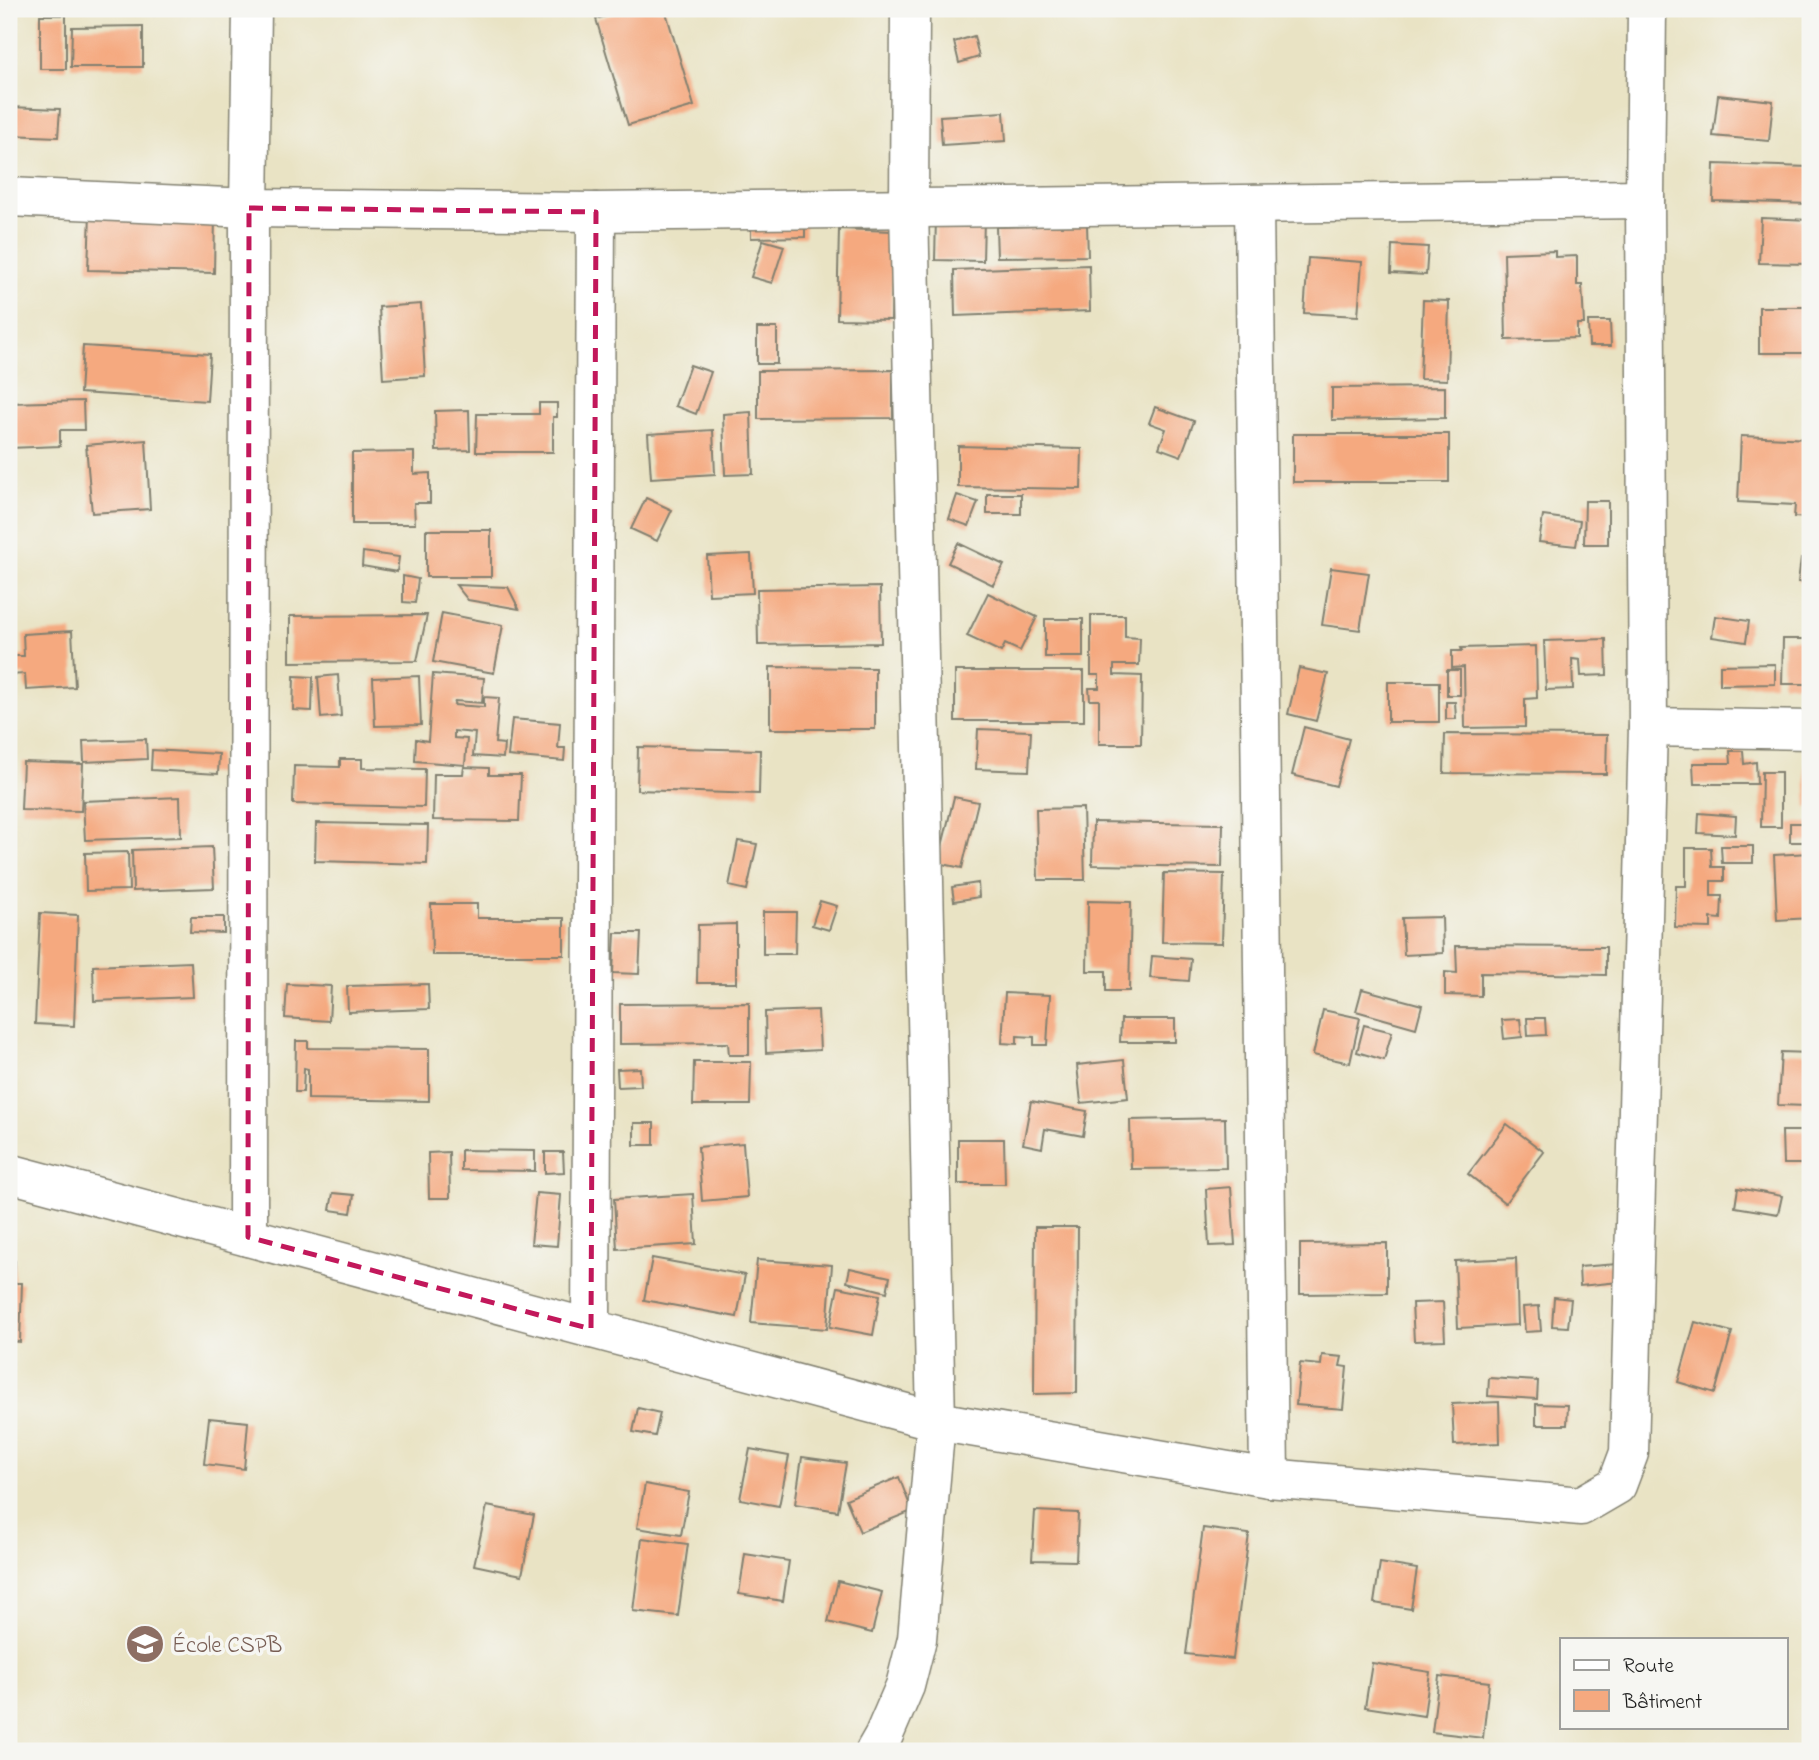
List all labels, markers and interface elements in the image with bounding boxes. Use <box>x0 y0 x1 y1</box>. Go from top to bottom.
school or university icon: École CSPB <box>124 1623 166 1665</box>
place label: École CSPB <box>172 1630 282 1663</box>
legend <box>1560 1638 1787 1728</box>
text: Route <box>1623 1652 1675 1682</box>
text: Bâtiment <box>1622 1688 1702 1718</box>

